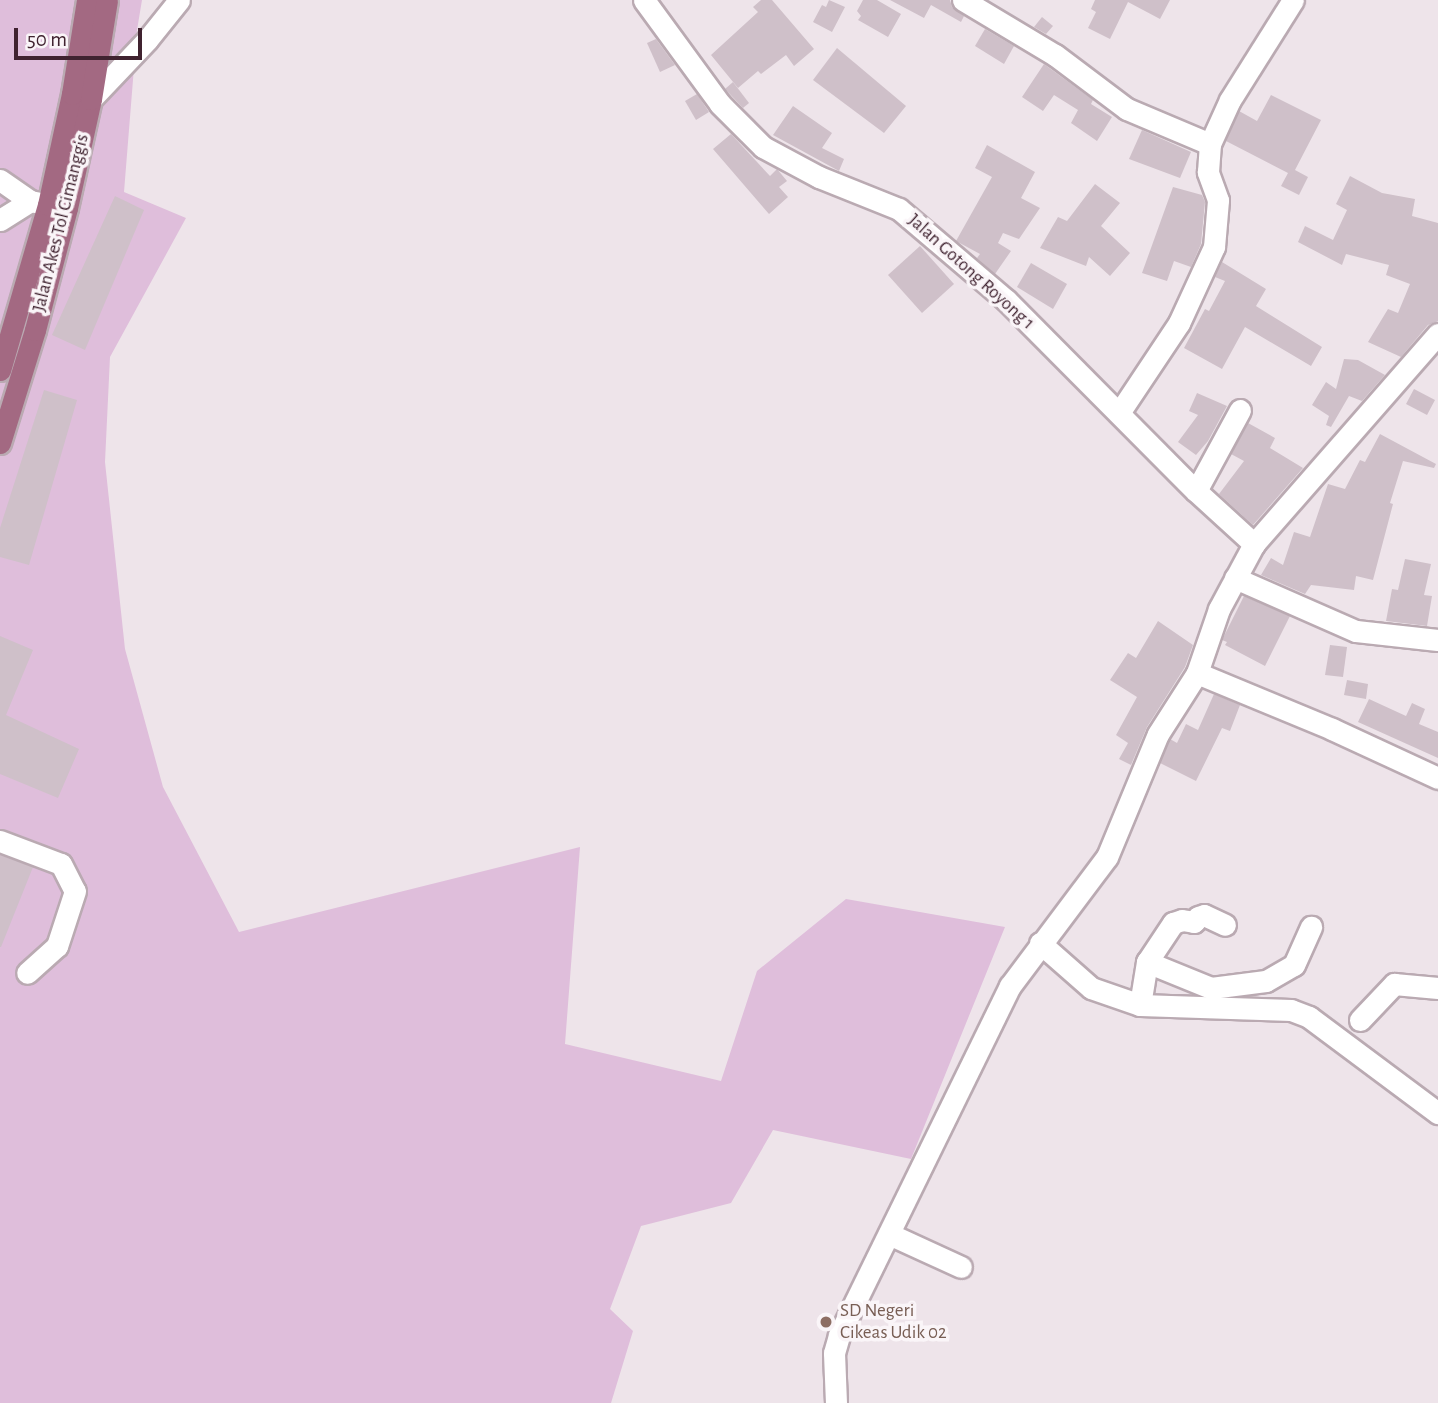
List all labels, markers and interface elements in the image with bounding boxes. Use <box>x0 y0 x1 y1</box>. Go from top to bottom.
scale bar <box>18 14 145 58</box>
text: 50 m <box>27 29 67 50</box>
street label: Jalan Akes Tol Cimanggis <box>28 132 94 314</box>
street label: Jalan Gotong Royong 1 <box>903 209 1039 335</box>
place label: SD Negeri Cikeas Udik 02 <box>840 1300 947 1344</box>
marker: SD Negeri Cikeas Udik 02 <box>818 1314 834 1330</box>

